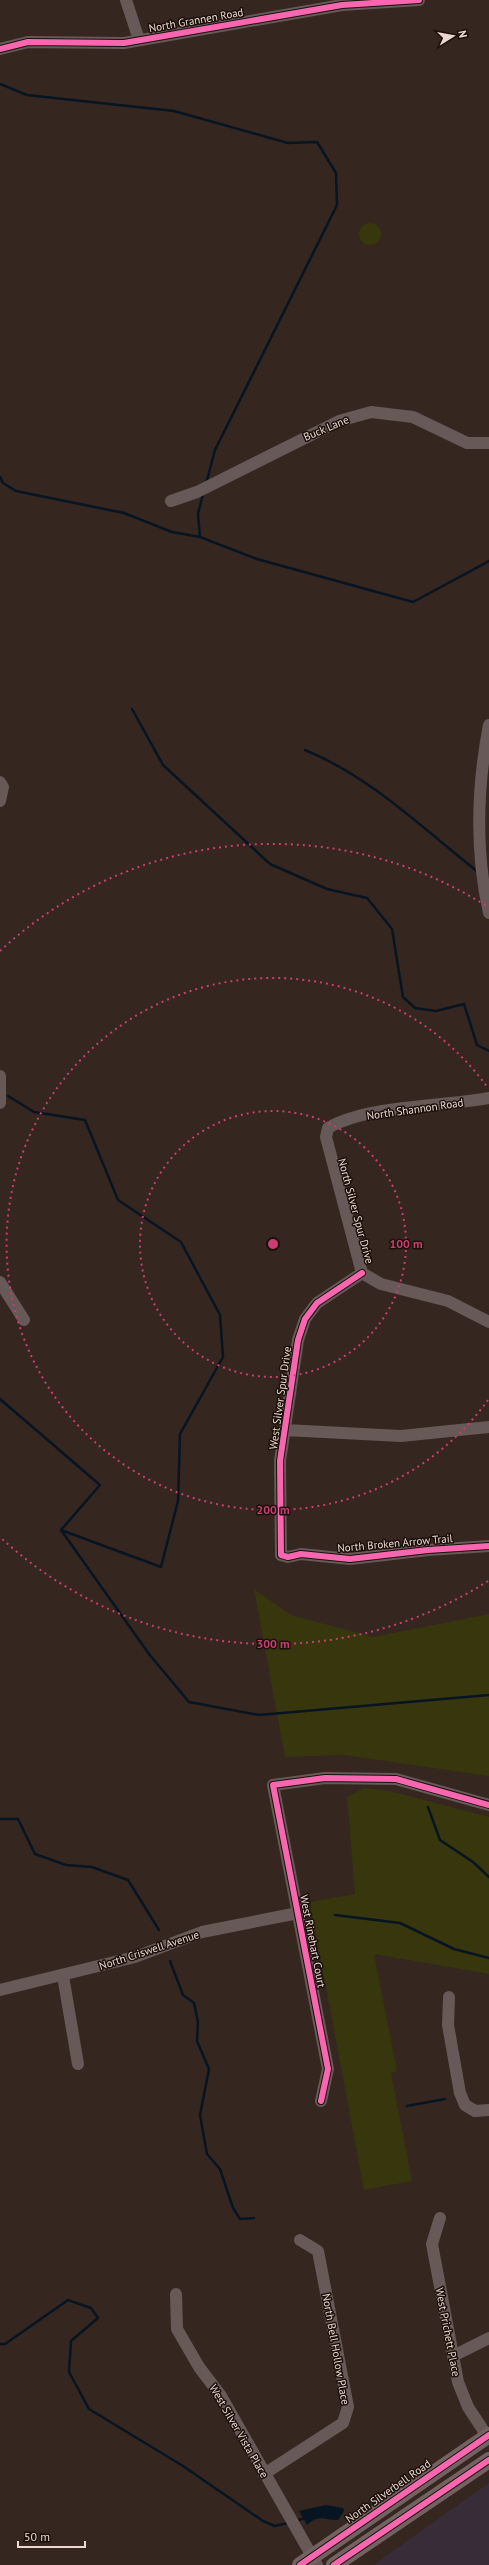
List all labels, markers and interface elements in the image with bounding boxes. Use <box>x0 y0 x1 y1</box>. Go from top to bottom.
street label: North Grannen Road <box>148 5 244 35</box>
north arrow <box>433 16 473 56</box>
text: N <box>455 29 470 39</box>
street label: Buck Lane <box>301 412 351 444</box>
street label: North Shannon Road <box>366 1095 464 1123</box>
street label: North Silver Spur Drive <box>335 1157 377 1266</box>
text: 100 m <box>389 1236 423 1251</box>
centre of rings <box>266 1237 280 1251</box>
street label: West Silver Spur Drive <box>266 1345 294 1450</box>
text: 200 m <box>256 1502 290 1517</box>
street label: North Broken Arrow Trail <box>337 1531 454 1555</box>
text: 300 m <box>256 1636 290 1651</box>
street label: West Rinehart Court <box>297 1893 329 1989</box>
street label: North Criswell Avenue <box>97 1927 201 1973</box>
street label: West Prichett Place <box>433 2286 464 2378</box>
street label: North Bell Hollow Place <box>319 2292 353 2406</box>
street label: West Silver Vista Place <box>207 2382 272 2481</box>
street label: North Silverbell Road <box>343 2456 433 2526</box>
scale bar <box>18 2523 85 2549</box>
text: 50 m <box>24 2529 50 2544</box>

